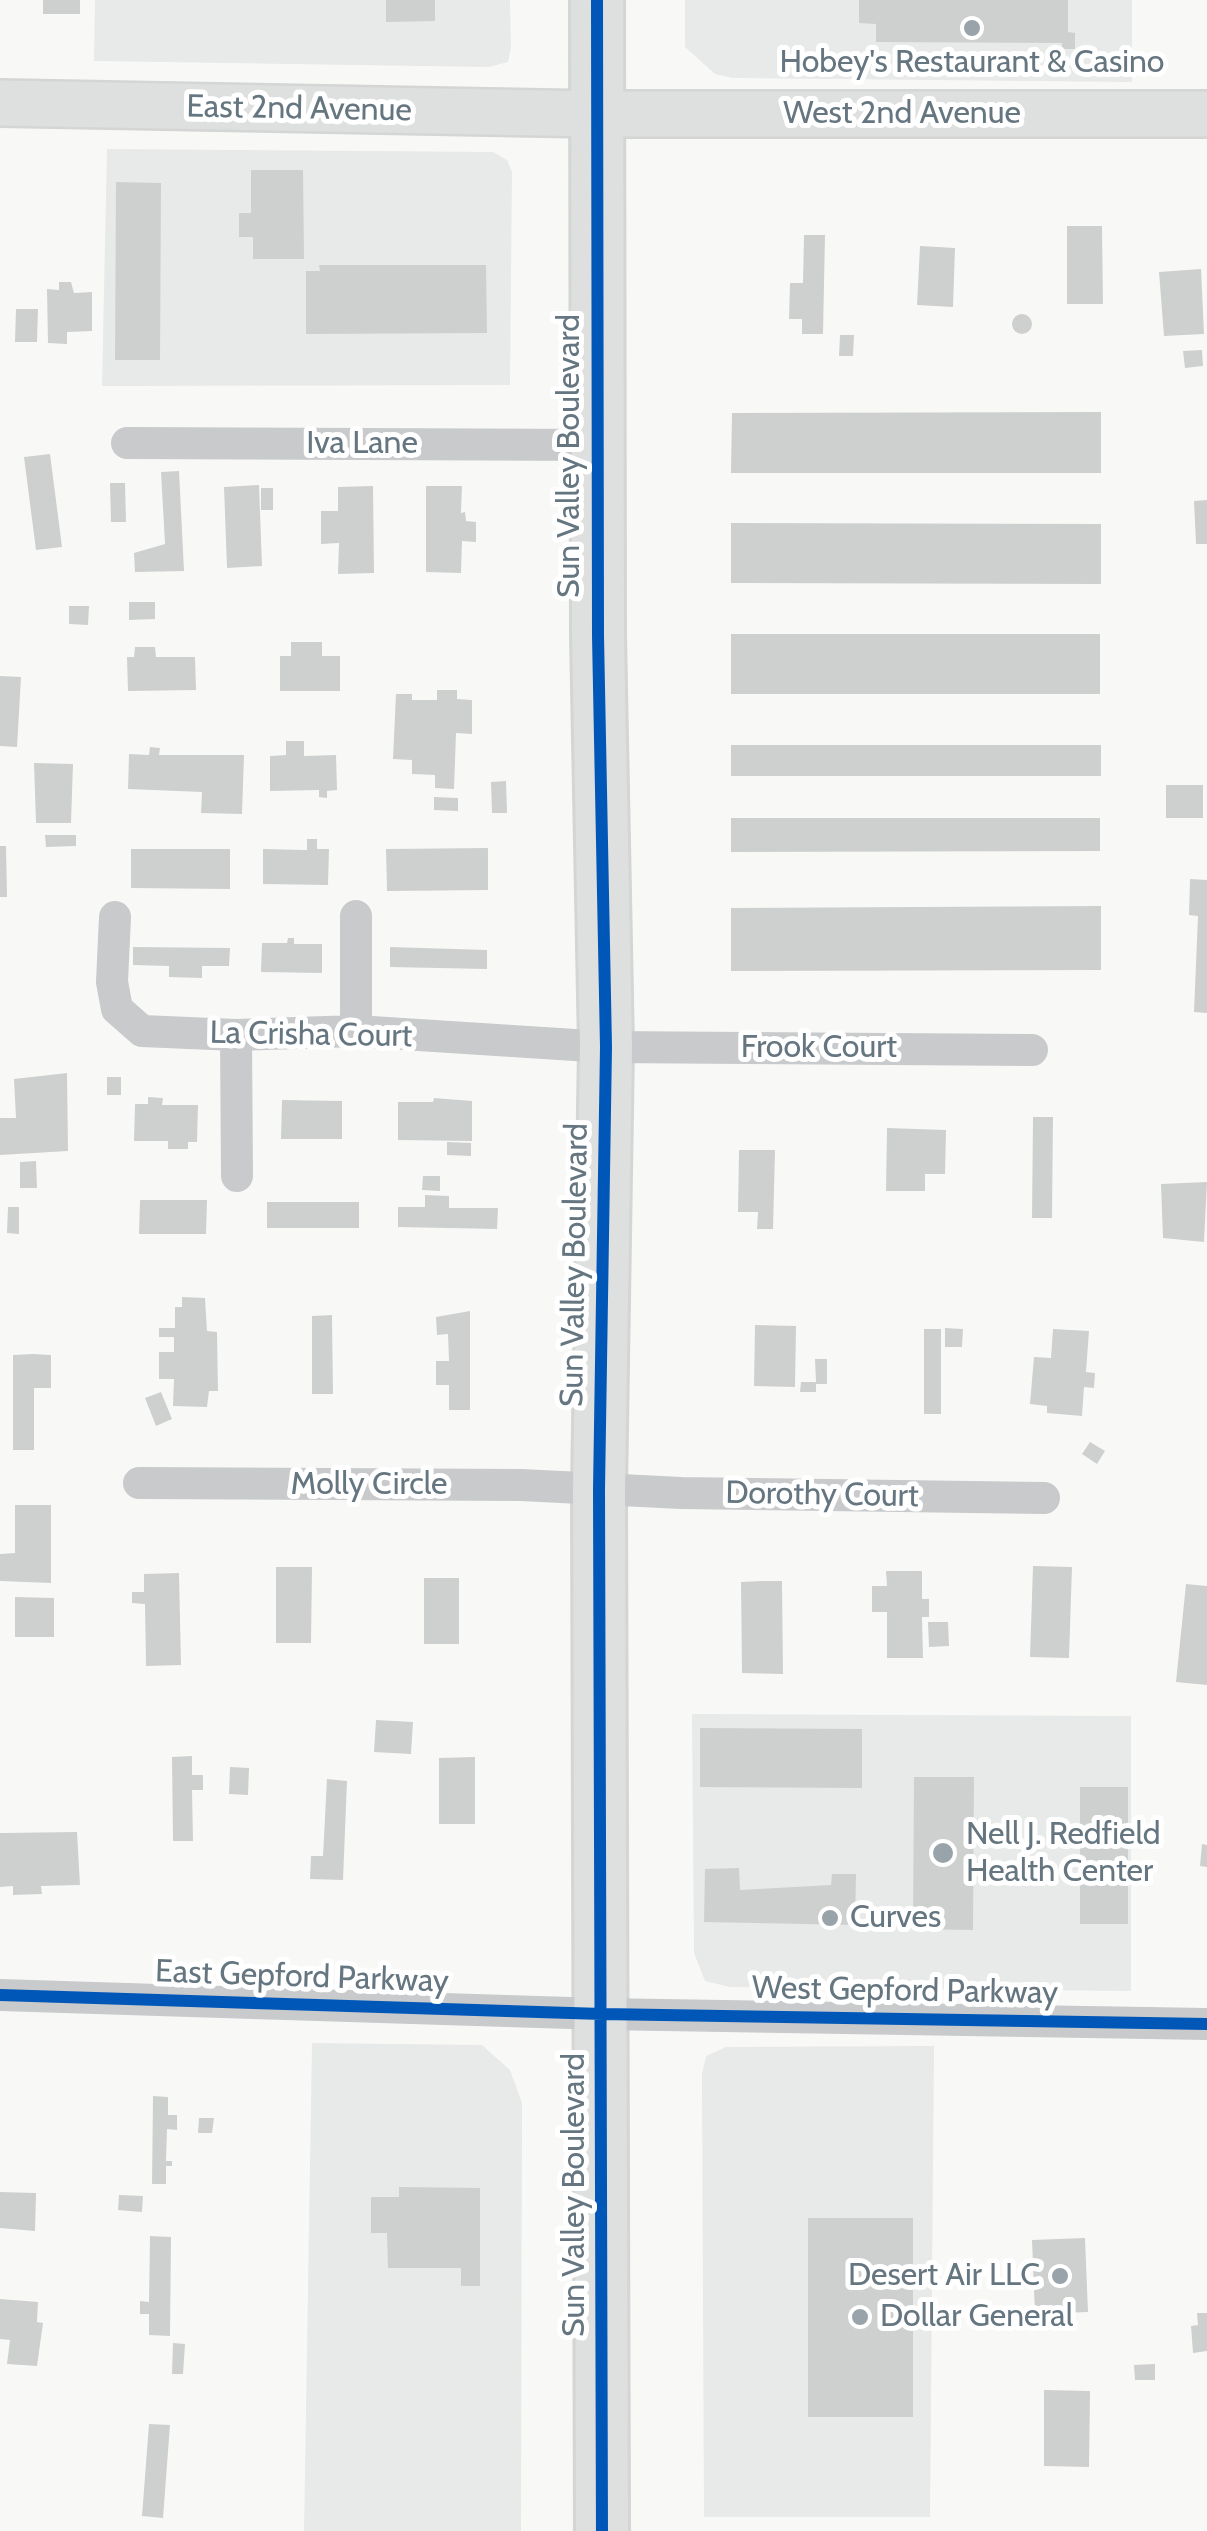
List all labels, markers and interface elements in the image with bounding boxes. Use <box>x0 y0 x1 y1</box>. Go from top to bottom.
marker: Hobey's Restaurant & Casino <box>961 17 983 39</box>
place label: Hobey's Restaurant & Casino <box>780 44 1164 82</box>
street label: East 2nd Avenue <box>186 88 412 130</box>
street label: West 2nd Avenue <box>783 95 1021 133</box>
street label: Sun Valley Boulevard <box>551 314 589 598</box>
street label: Iva Lane <box>306 425 418 463</box>
street label: La Crisha Court <box>209 1014 413 1056</box>
street label: Frook Court <box>741 1029 897 1067</box>
street label: Sun Valley Boulevard <box>553 1123 597 1407</box>
street label: Molly Circle <box>291 1466 447 1504</box>
street label: Dorothy Court <box>725 1474 919 1516</box>
place label: Nell J. Redfield Health Center <box>966 1816 1161 1891</box>
marker: Nell J. Redfield Health Center <box>930 1840 956 1866</box>
place label: Curves <box>850 1899 941 1937</box>
marker: Curves <box>819 1907 841 1929</box>
street label: East Gepford Parkway <box>154 1953 450 2001</box>
street label: West Gepford Parkway <box>752 1969 1058 2013</box>
street label: Sun Valley Boulevard <box>556 2053 594 2337</box>
place label: Desert Air LLC <box>848 2257 1040 2295</box>
marker: Desert Air LLC <box>1049 2265 1071 2287</box>
place label: Dollar General <box>880 2298 1073 2336</box>
marker: Dollar General <box>849 2306 871 2328</box>

